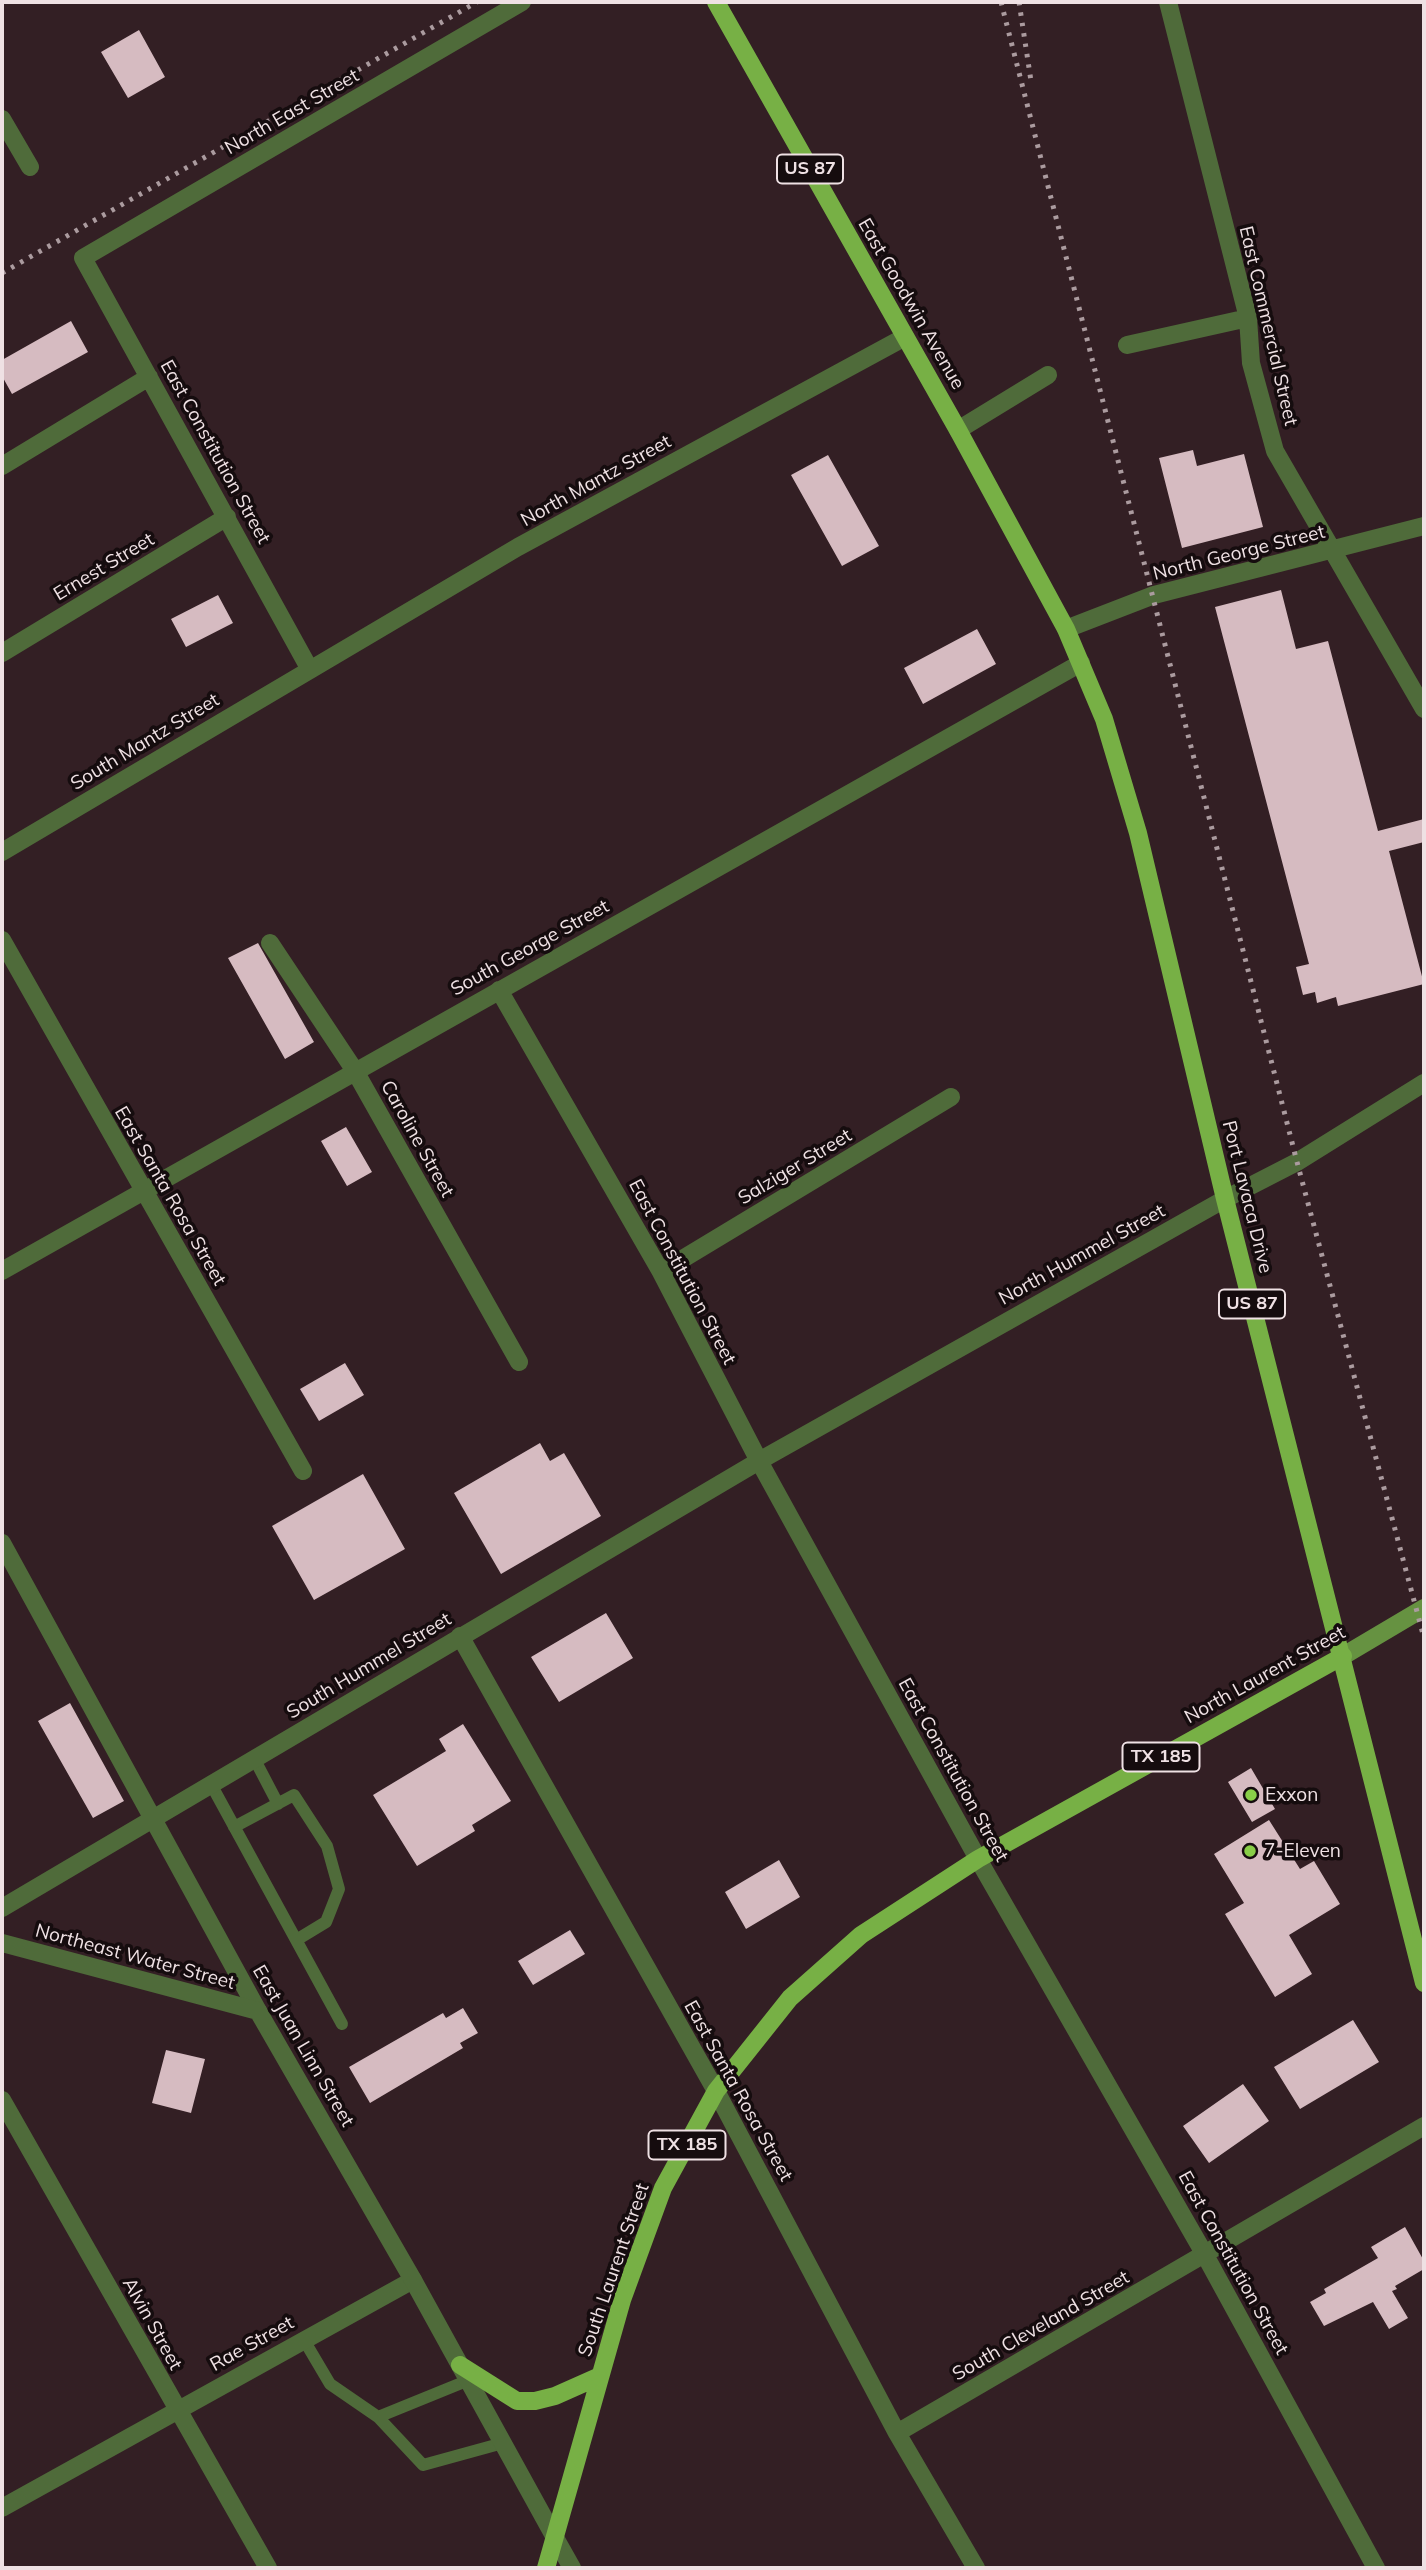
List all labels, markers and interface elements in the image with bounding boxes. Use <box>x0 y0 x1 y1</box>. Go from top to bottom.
street label: North East Street <box>221 64 363 160</box>
road number: US 87 <box>777 154 843 184</box>
street label: East Goodwin Avenue <box>853 214 969 394</box>
street label: East Commercial Street <box>1234 224 1302 428</box>
street label: East Constitution Street <box>155 356 275 548</box>
street label: North Mantz Street <box>517 430 675 532</box>
street label: North George Street <box>1151 521 1327 585</box>
street label: Ernest Street <box>50 528 158 606</box>
street label: South Mantz Street <box>67 689 223 795</box>
street label: South George Street <box>447 895 613 1001</box>
street label: Caroline Street <box>376 1077 458 1201</box>
street label: East Santa Rosa Street <box>109 1102 231 1290</box>
street label: Port Lavaca Drive <box>1217 1118 1277 1276</box>
street label: Salziger Street <box>734 1124 856 1210</box>
street label: East Constitution Street <box>623 1176 741 1368</box>
street label: North Hummel Street <box>995 1200 1169 1310</box>
road number: US 87 <box>1219 1289 1285 1318</box>
street label: South Hummel Street <box>283 1608 455 1724</box>
street label: North Laurent Street <box>1181 1621 1349 1729</box>
street label: East Constitution Street <box>893 1674 1013 1866</box>
road number: TX 185 <box>1122 1742 1200 1772</box>
place label: Exxon <box>1265 1784 1318 1806</box>
marker: Exxon <box>1243 1787 1259 1803</box>
place label: 7-Eleven <box>1264 1840 1341 1862</box>
marker: 7-Eleven <box>1242 1843 1258 1859</box>
street label: Northeast Water Street <box>33 1919 237 1995</box>
street label: East Juan Linn Street <box>247 1961 359 2131</box>
street label: East Santa Rosa Street <box>679 1997 797 2185</box>
road number: TX 185 <box>648 2130 726 2160</box>
street label: East Constitution Street <box>1173 2167 1293 2359</box>
street label: South Laurent Street <box>574 2180 654 2360</box>
street label: South Cleveland Street <box>949 2266 1133 2386</box>
street label: Alvin Street <box>117 2274 187 2374</box>
street label: Rae Street <box>206 2312 298 2376</box>

